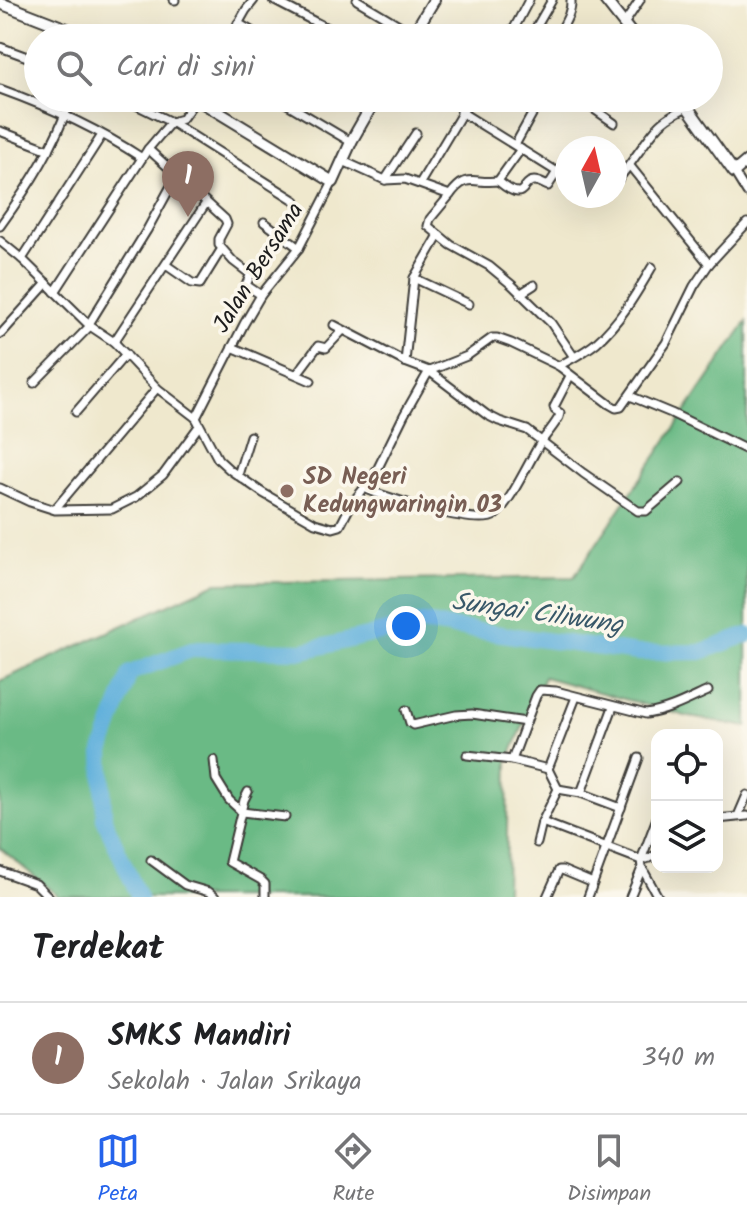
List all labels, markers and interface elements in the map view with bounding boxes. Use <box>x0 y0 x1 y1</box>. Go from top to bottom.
search box <box>24 24 723 112</box>
text: Cari di sini <box>116 44 254 92</box>
icon: search <box>52 46 96 90</box>
north arrow <box>555 136 627 208</box>
pin: 1 <box>162 151 214 217</box>
street label: Jalan Bersama <box>203 195 315 341</box>
place label: SD Negeri Kedungwaringin 03 <box>303 458 502 525</box>
marker: SD Negeri Kedungwaringin 03 <box>278 482 296 500</box>
water label: Sungai Ciliwung <box>449 581 627 647</box>
your location <box>386 606 426 646</box>
map controls <box>651 729 723 873</box>
button: locate <box>651 729 723 801</box>
button: layers <box>651 801 723 873</box>
text: Terdekat <box>32 922 164 976</box>
text: SMKS Mandiri <box>108 1013 291 1061</box>
text: 1 <box>54 1037 62 1079</box>
text: 340 m <box>642 1037 715 1079</box>
text: Sekolah · Jalan Srikaya <box>108 1061 362 1103</box>
tab: Peta <box>96 1129 140 1212</box>
tab: Rute <box>331 1129 375 1212</box>
tab: Disimpan <box>567 1129 651 1212</box>

